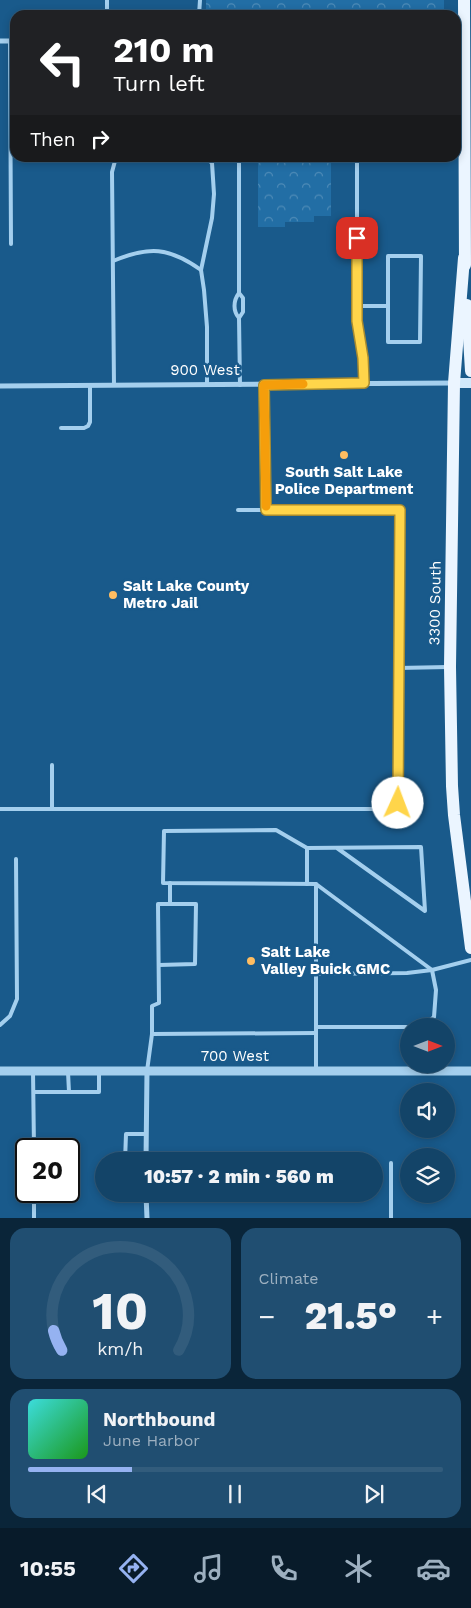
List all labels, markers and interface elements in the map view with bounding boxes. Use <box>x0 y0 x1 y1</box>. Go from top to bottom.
text: 210 m <box>113 29 214 71</box>
icon: left <box>30 30 95 95</box>
text: Turn left <box>113 71 205 96</box>
icon: right <box>86 125 114 153</box>
text: Then <box>30 128 76 151</box>
pin <box>336 217 378 259</box>
icon: arrive <box>343 224 371 252</box>
street label: 900 West <box>170 361 240 379</box>
marker: South Salt Lake Police Department <box>338 449 350 461</box>
place label: South Salt Lake Police Department <box>275 463 414 498</box>
street label: 3300 South <box>425 560 445 646</box>
place label: Salt Lake County Metro Jail <box>123 577 250 612</box>
marker: Salt Lake County Metro Jail <box>107 589 119 601</box>
position arrow <box>371 776 423 828</box>
place label: Salt Lake Valley Buick GMC <box>261 943 390 978</box>
marker: Salt Lake Valley Buick GMC <box>245 955 257 967</box>
north arrow <box>400 1018 455 1072</box>
map controls <box>400 1018 455 1203</box>
street label: 700 West <box>201 1047 270 1065</box>
button: sound <box>400 1083 455 1138</box>
speed limit sign: 20 <box>15 1138 80 1203</box>
button: layers <box>400 1148 455 1203</box>
text: 10:57 · 2 min · 560 m <box>144 1165 334 1188</box>
text: Climate <box>259 1269 319 1288</box>
text: 10 <box>92 1281 148 1342</box>
text: 21.5° <box>304 1294 397 1338</box>
text: − <box>259 1300 275 1333</box>
text: + <box>426 1300 443 1333</box>
text: km/h <box>97 1338 143 1359</box>
text: Northbound <box>103 1408 215 1431</box>
text: June Harbor <box>103 1431 200 1450</box>
icon: previous <box>83 1480 111 1508</box>
icon: pause <box>221 1480 249 1508</box>
icon: next <box>360 1480 388 1508</box>
icon: directions <box>116 1551 151 1586</box>
icon: music <box>191 1551 226 1586</box>
icon: phone <box>266 1551 301 1586</box>
icon: climate <box>341 1551 376 1586</box>
icon: car <box>416 1551 451 1586</box>
text: 10:55 <box>20 1556 76 1581</box>

